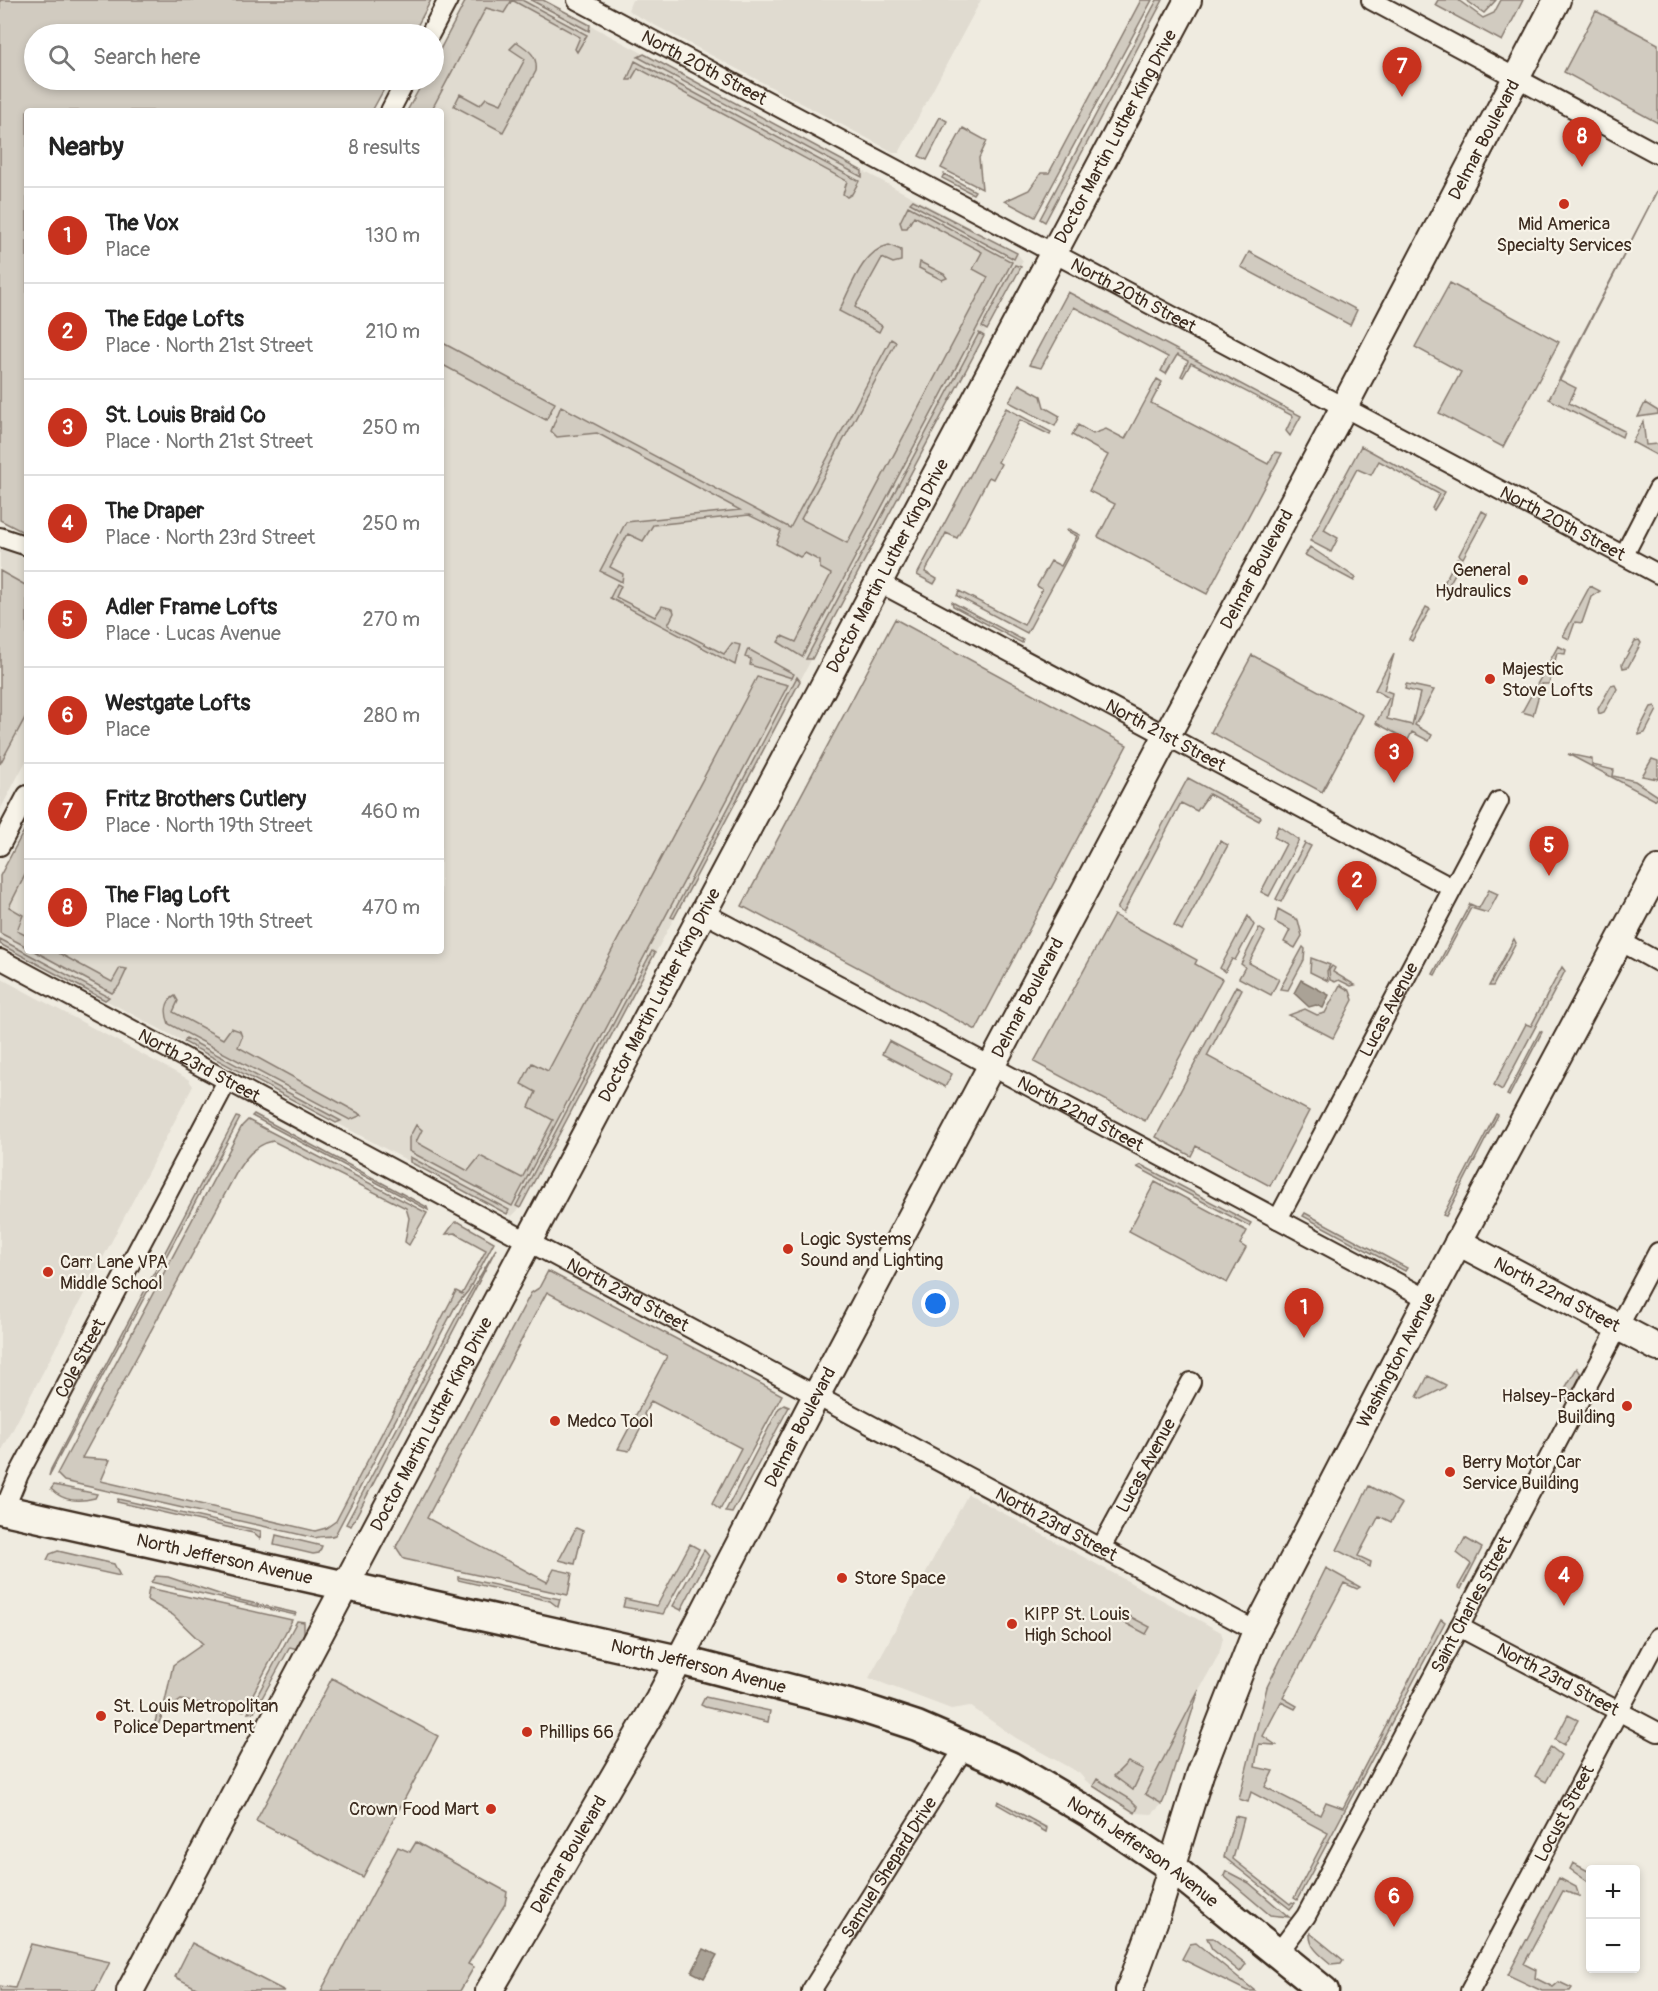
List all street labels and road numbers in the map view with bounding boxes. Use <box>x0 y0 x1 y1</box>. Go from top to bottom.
street label: North 20th Street <box>637 25 771 111</box>
street label: Doctor Martin Luther King Drive <box>1050 26 1182 248</box>
street label: Delmar Boulevard <box>1443 76 1525 204</box>
street label: North 20th Street <box>1067 253 1201 339</box>
street label: Doctor Martin Luther King Drive <box>822 455 954 677</box>
street label: North 20th Street <box>1496 481 1630 567</box>
street label: Delmar Boulevard <box>1215 506 1299 633</box>
street label: North 21st Street <box>1101 694 1230 778</box>
street label: Doctor Martin Luther King Drive <box>593 884 726 1106</box>
street label: Delmar Boulevard <box>987 934 1069 1062</box>
street label: Lucas Avenue <box>1355 958 1424 1061</box>
street label: North 23rd Street <box>134 1024 265 1108</box>
street label: North 22nd Street <box>1013 1071 1148 1158</box>
street label: North 22nd Street <box>1490 1252 1625 1338</box>
street label: North 23rd Street <box>563 1253 693 1338</box>
street label: Washington Avenue <box>1352 1289 1441 1432</box>
street label: Doctor Martin Luther King Drive <box>365 1313 498 1535</box>
street label: Cole Street <box>50 1314 112 1402</box>
street label: Delmar Boulevard <box>760 1363 841 1492</box>
street label: Lucas Avenue <box>1111 1414 1181 1517</box>
street label: North 23rd Street <box>991 1483 1122 1567</box>
street label: North Jefferson Avenue <box>134 1529 315 1590</box>
street label: Saint Charles Street <box>1426 1532 1518 1677</box>
street label: North Jefferson Avenue <box>609 1634 789 1699</box>
street label: North 23rd Street <box>1493 1638 1624 1722</box>
street label: Locust Street <box>1530 1761 1600 1866</box>
street label: North Jefferson Avenue <box>1063 1791 1223 1913</box>
street label: Delmar Boulevard <box>526 1792 612 1918</box>
street label: Samuel Shepard Drive <box>836 1793 942 1943</box>

